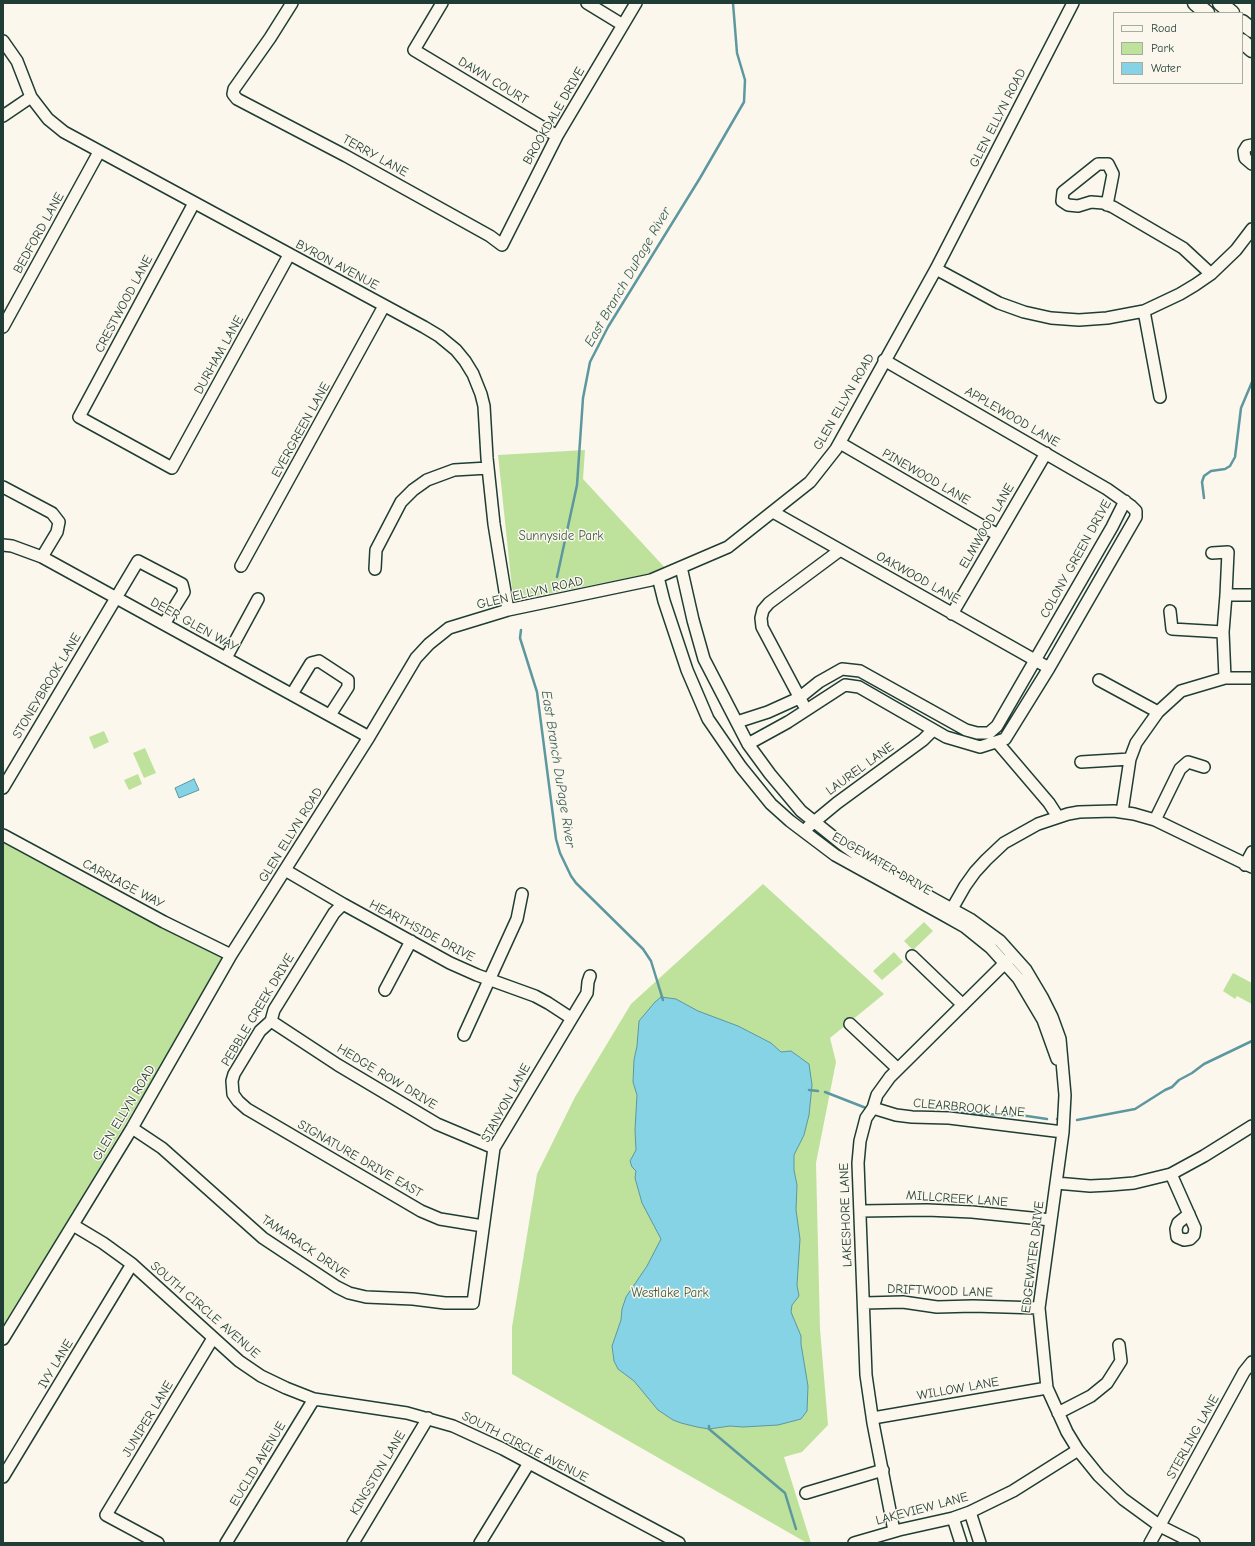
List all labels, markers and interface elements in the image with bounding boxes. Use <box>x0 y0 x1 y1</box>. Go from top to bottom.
legend <box>1113 12 1243 84</box>
text: Road <box>1151 21 1177 35</box>
text: Park <box>1151 41 1174 55</box>
street label: DAWN COURT <box>455 54 531 108</box>
text: Water <box>1151 61 1181 75</box>
street label: BROOKDALE DRIVE <box>520 64 588 168</box>
street label: GLEN ELLYN ROAD <box>966 66 1030 170</box>
street label: TERRY LANE <box>339 132 411 180</box>
street label: BEDFORD LANE <box>10 190 68 276</box>
water label: East Branch DuPage River <box>581 204 675 350</box>
street label: BYRON AVENUE <box>293 237 381 293</box>
street label: CRESTWOOD LANE <box>92 253 156 355</box>
street label: DURHAM LANE <box>191 313 247 397</box>
street label: GLEN ELLYN ROAD <box>810 351 878 453</box>
street label: EVERGREEN LANE <box>268 380 334 480</box>
street label: APPLEWOOD LANE <box>962 384 1062 450</box>
street label: PINEWOOD LANE <box>879 445 973 509</box>
street label: ELMWOOD LANE <box>956 481 1018 571</box>
street label: COLONY GREEN DRIVE <box>1037 497 1115 621</box>
park label: Sunnyside Park <box>518 528 604 544</box>
street label: OAKWOOD LANE <box>873 548 963 608</box>
street label: GLEN ELLYN ROAD <box>475 573 585 613</box>
street label: DEER GLEN WAY <box>148 595 240 655</box>
street label: STONEYBROOK LANE <box>9 630 85 742</box>
water label: East Branch DuPage River <box>537 689 579 849</box>
street label: LAUREL LANE <box>823 739 897 799</box>
street label: GLEN ELLYN ROAD <box>256 785 326 885</box>
street label: EDGEWATER DRIVE <box>829 829 935 899</box>
street label: CARRIAGE WAY <box>80 856 166 912</box>
street label: HEARTHSIDE DRIVE <box>367 897 477 965</box>
street label: PEBBLE CREEK DRIVE <box>218 951 298 1069</box>
street label: HEDGE ROW DRIVE <box>334 1041 440 1113</box>
street label: STANYON LANE <box>478 1061 534 1145</box>
street label: GLEN ELLYN ROAD <box>89 1062 159 1164</box>
street label: CLEARBROOK LANE <box>912 1095 1026 1121</box>
street label: SIGNATURE DRIVE EAST <box>295 1117 425 1201</box>
street label: LAKESHORE LANE <box>836 1163 856 1267</box>
street label: MILLCREEK LANE <box>906 1188 1008 1210</box>
street label: EDGEWATER DRIVE <box>1018 1200 1048 1314</box>
street label: TAMARACK DRIVE <box>258 1212 352 1282</box>
street label: SOUTH CIRCLE AVENUE <box>147 1258 263 1362</box>
street label: DRIFTWOOD LANE <box>887 1281 993 1301</box>
park label: Westlake Park <box>631 1285 709 1301</box>
street label: IVY LANE <box>35 1337 77 1391</box>
street label: WILLOW LANE <box>916 1374 1000 1404</box>
street label: JUNIPER LANE <box>119 1378 177 1460</box>
street label: STERLING LANE <box>1163 1392 1223 1482</box>
street label: SOUTH CIRCLE AVENUE <box>459 1408 591 1486</box>
street label: EUCLID AVENUE <box>227 1419 289 1509</box>
street label: KINGSTON LANE <box>347 1428 409 1518</box>
street label: LAKEVIEW LANE <box>874 1489 970 1529</box>

